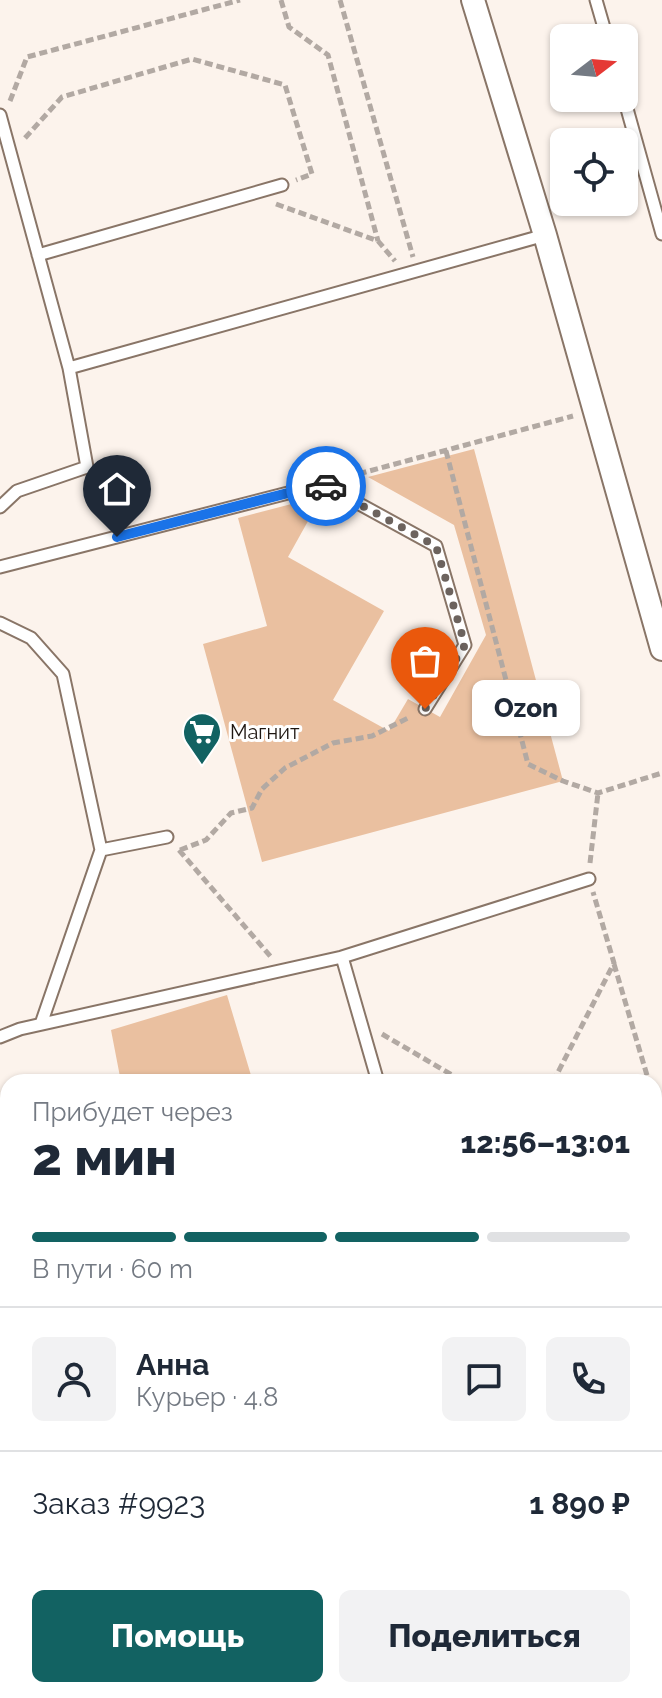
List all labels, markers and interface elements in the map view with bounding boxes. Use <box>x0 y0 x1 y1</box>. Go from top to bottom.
north arrow <box>550 24 638 112</box>
map controls <box>550 24 638 216</box>
button: locate <box>550 128 638 216</box>
courier <box>286 446 366 526</box>
pin <box>83 455 151 537</box>
icon: car <box>304 464 348 508</box>
icon: home <box>95 467 139 511</box>
pin <box>391 627 459 709</box>
icon: bag <box>403 639 447 683</box>
callout: Ozon <box>473 681 581 737</box>
text: Ozon <box>494 693 558 723</box>
supermarket icon: Магнит <box>181 711 223 766</box>
place label: Магнит <box>230 720 300 744</box>
text: Прибудет через <box>32 1097 233 1127</box>
text: 12:56–13:01 <box>461 1125 630 1160</box>
text: 2 мин <box>32 1126 177 1187</box>
text: В пути · 60 m <box>32 1254 193 1284</box>
button: person <box>32 1337 116 1421</box>
button: chat <box>442 1337 526 1421</box>
button: phone <box>546 1337 630 1421</box>
text: Анна <box>136 1347 210 1382</box>
text: Курьер · 4.8 <box>136 1382 278 1412</box>
text: Заказ #9923 <box>32 1486 205 1521</box>
text: 1 890 ₽ <box>529 1486 630 1521</box>
button: Помощь <box>32 1590 323 1682</box>
button: Поделиться <box>339 1590 630 1682</box>

